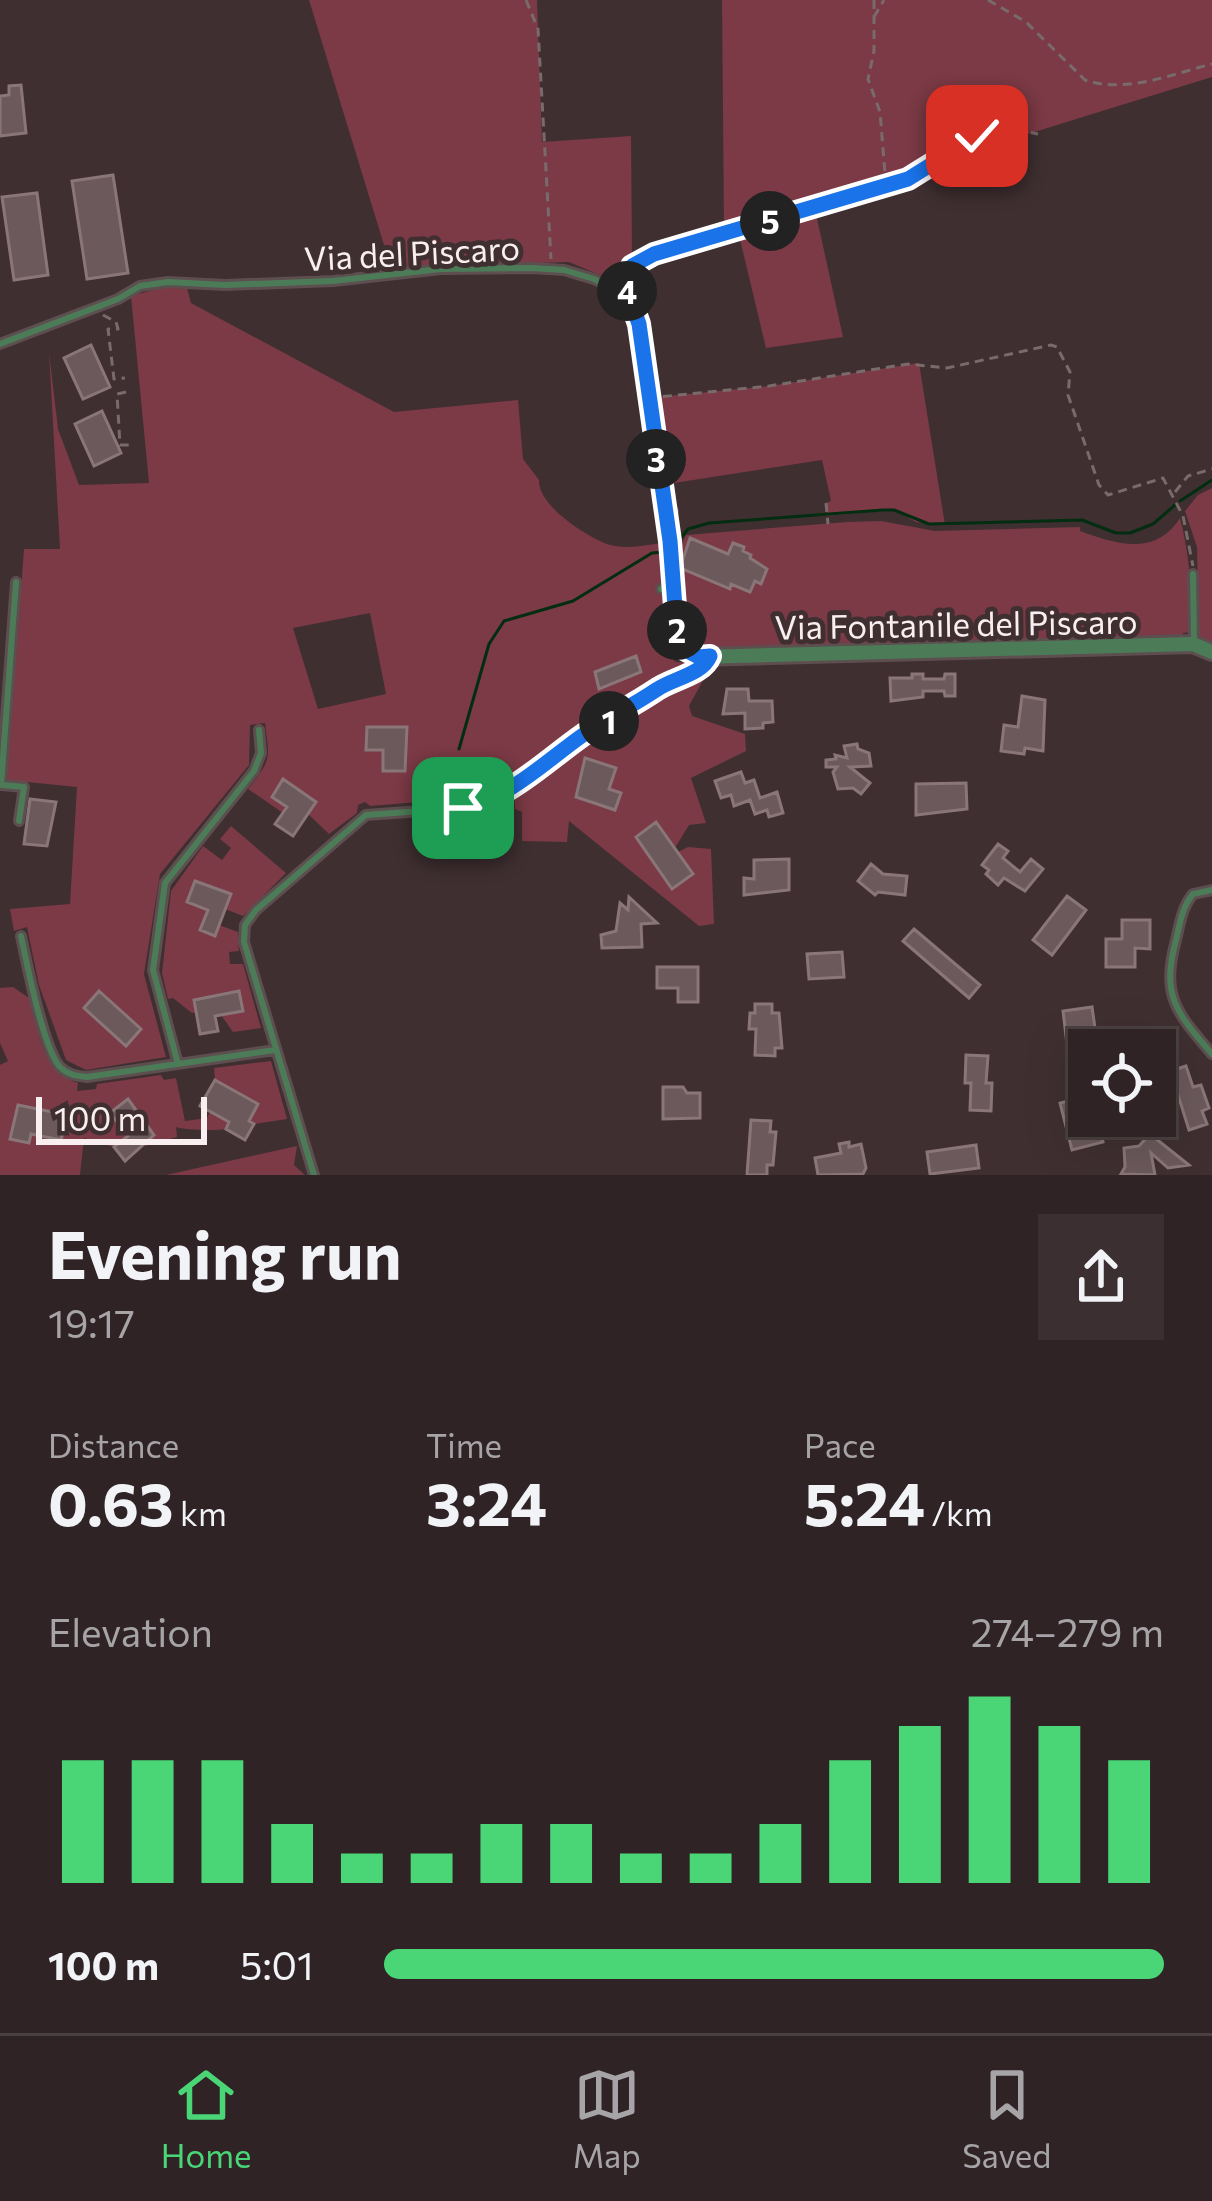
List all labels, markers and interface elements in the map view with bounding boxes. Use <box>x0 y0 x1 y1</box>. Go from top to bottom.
pin <box>926 85 1028 187</box>
icon: check <box>944 103 1010 169</box>
pin: 5 <box>740 191 800 251</box>
text: 5 <box>760 200 780 241</box>
street label: Via del Piscaro <box>303 226 521 278</box>
pin: 4 <box>597 261 657 321</box>
text: 4 <box>617 270 637 311</box>
pin: 3 <box>626 429 686 489</box>
text: 3 <box>646 438 666 479</box>
street label: Via Fontanile del Piscaro <box>774 599 1138 647</box>
pin: 2 <box>647 600 707 660</box>
text: 2 <box>668 609 686 650</box>
pin: 1 <box>579 691 639 751</box>
text: 1 <box>602 700 616 741</box>
pin <box>412 757 514 859</box>
icon: arrive <box>430 775 496 841</box>
map controls <box>1068 1029 1176 1137</box>
button: locate <box>1068 1029 1176 1137</box>
scale bar <box>36 1091 207 1144</box>
text: 100 m <box>54 1097 146 1138</box>
text: Evening run <box>48 1212 402 1293</box>
button: share <box>1038 1214 1164 1340</box>
text: 19:17 <box>48 1298 135 1346</box>
text: Distance <box>48 1424 179 1465</box>
text: Time <box>426 1424 502 1465</box>
text: Pace <box>804 1424 876 1465</box>
text: 0.63 <box>48 1465 174 1538</box>
text: 3:24 <box>426 1465 547 1538</box>
text: 5:24 <box>804 1465 925 1538</box>
text: km <box>174 1492 227 1533</box>
text: /km <box>925 1492 993 1533</box>
text: Elevation <box>48 1607 213 1655</box>
text: 274–279 m <box>971 1607 1164 1655</box>
text: 100 m <box>48 1940 159 1988</box>
text: 5:01 <box>240 1940 314 1988</box>
tab: Home <box>161 2062 251 2175</box>
tab: Map <box>573 2062 641 2175</box>
tab: Saved <box>962 2062 1051 2175</box>

